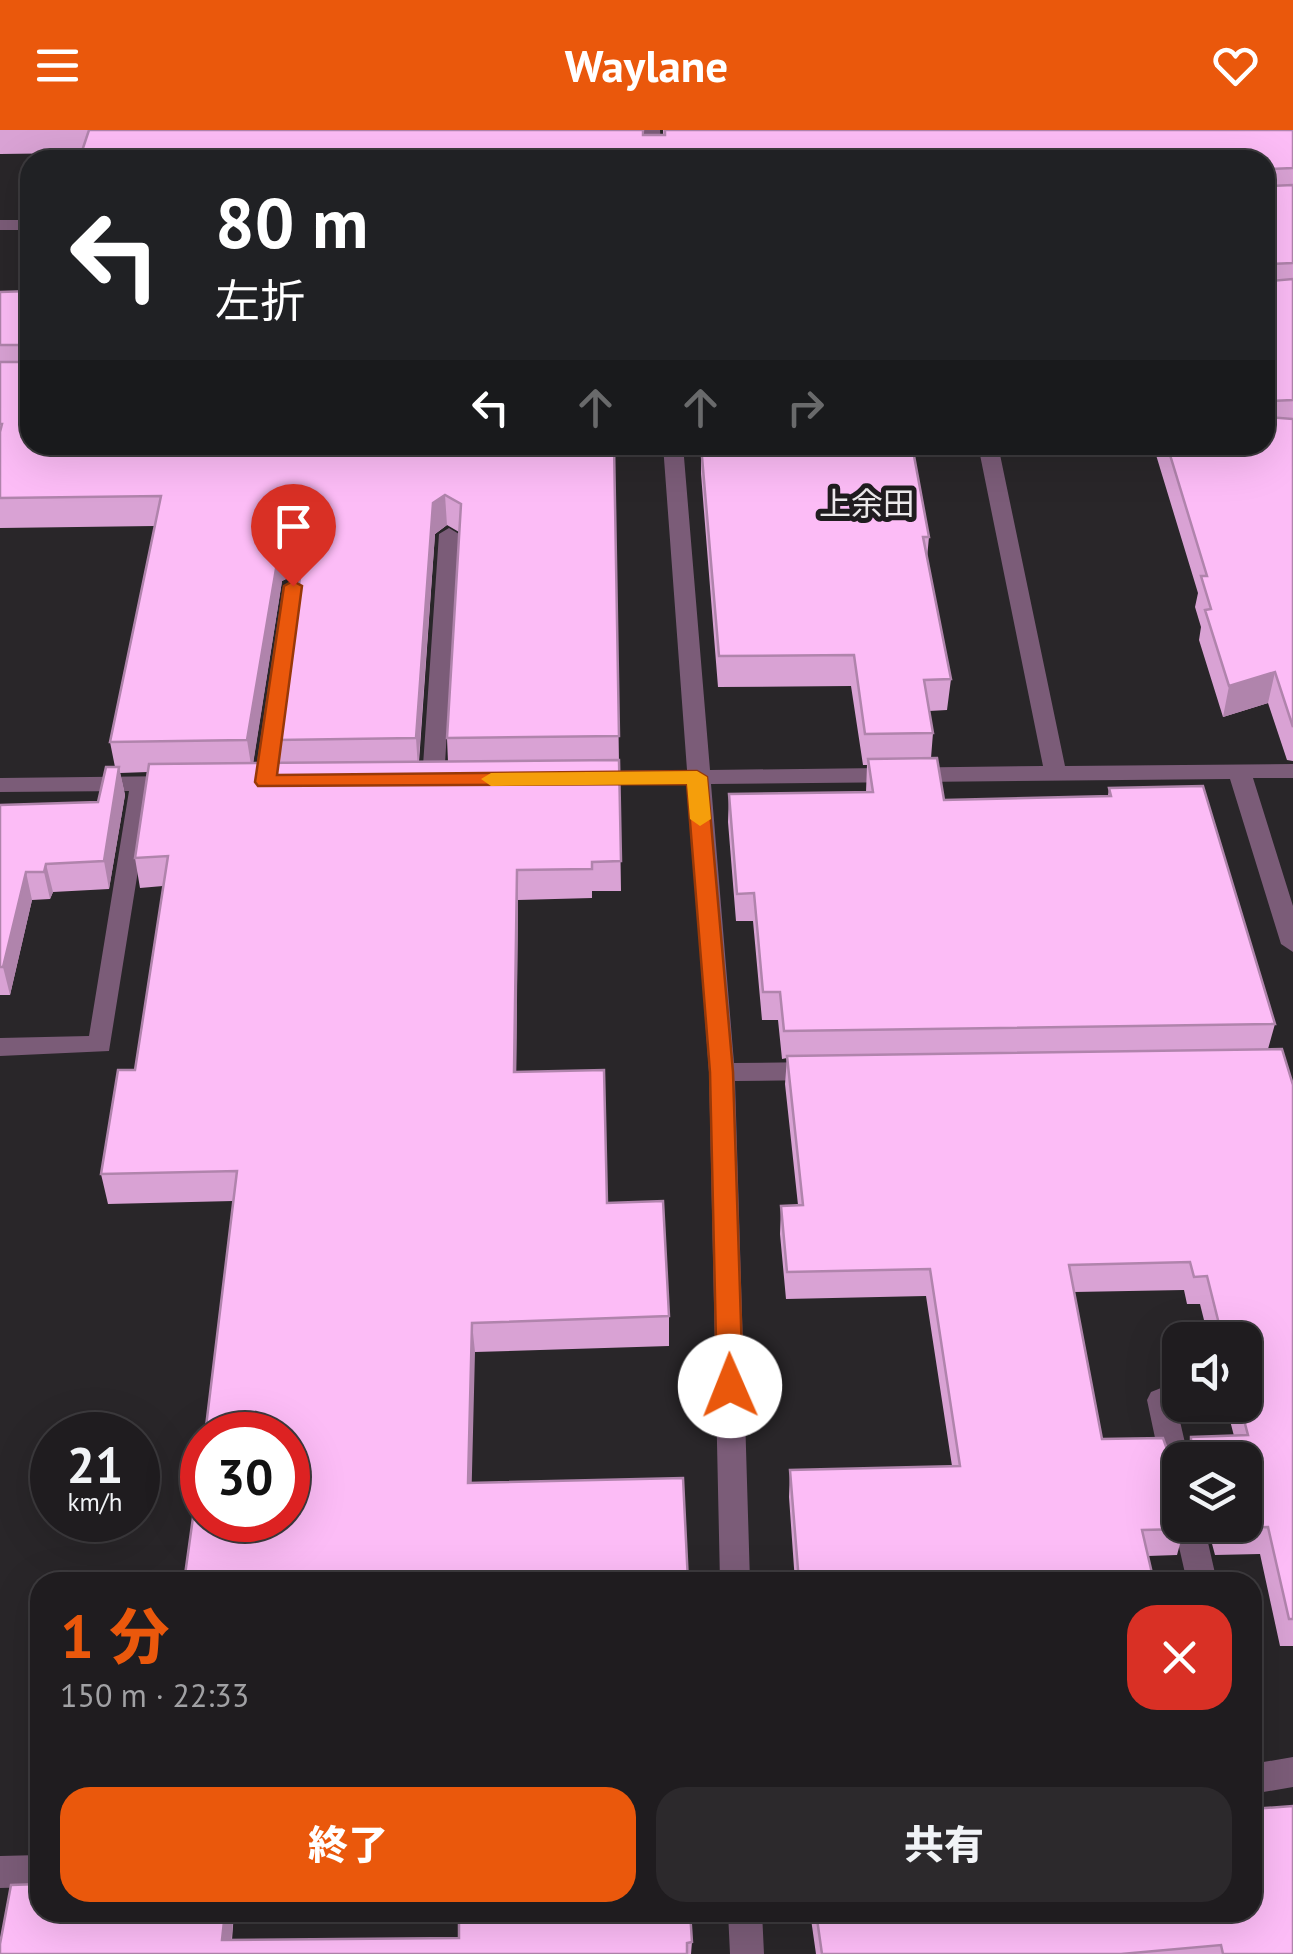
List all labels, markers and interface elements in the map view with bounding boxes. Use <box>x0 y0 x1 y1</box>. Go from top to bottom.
text: Waylane <box>565 36 728 94</box>
icon: menu <box>30 38 85 93</box>
icon: heart <box>1208 38 1263 93</box>
text: 80 m <box>215 177 368 267</box>
icon: left <box>50 190 180 320</box>
text: 左折 <box>215 271 305 329</box>
icon: left <box>463 380 518 435</box>
icon: ahead <box>568 380 623 435</box>
icon: ahead <box>673 380 728 435</box>
icon: right <box>778 380 833 435</box>
district label: 上余田 <box>819 482 915 524</box>
pin <box>251 484 336 587</box>
icon: arrive <box>266 499 321 554</box>
map controls <box>1162 1322 1262 1542</box>
button: sound <box>1162 1322 1262 1422</box>
position arrow <box>678 1334 782 1438</box>
speed limit sign: 30 <box>180 1412 310 1542</box>
text: 21 <box>67 1432 123 1497</box>
button: layers <box>1162 1442 1262 1542</box>
text: km/h <box>68 1486 122 1518</box>
text: 1 分 <box>60 1597 169 1675</box>
button: close <box>1127 1605 1232 1710</box>
text: 150 m · 22:33 <box>60 1674 249 1716</box>
button: 終了 <box>60 1787 636 1902</box>
button: 共有 <box>656 1787 1232 1902</box>

